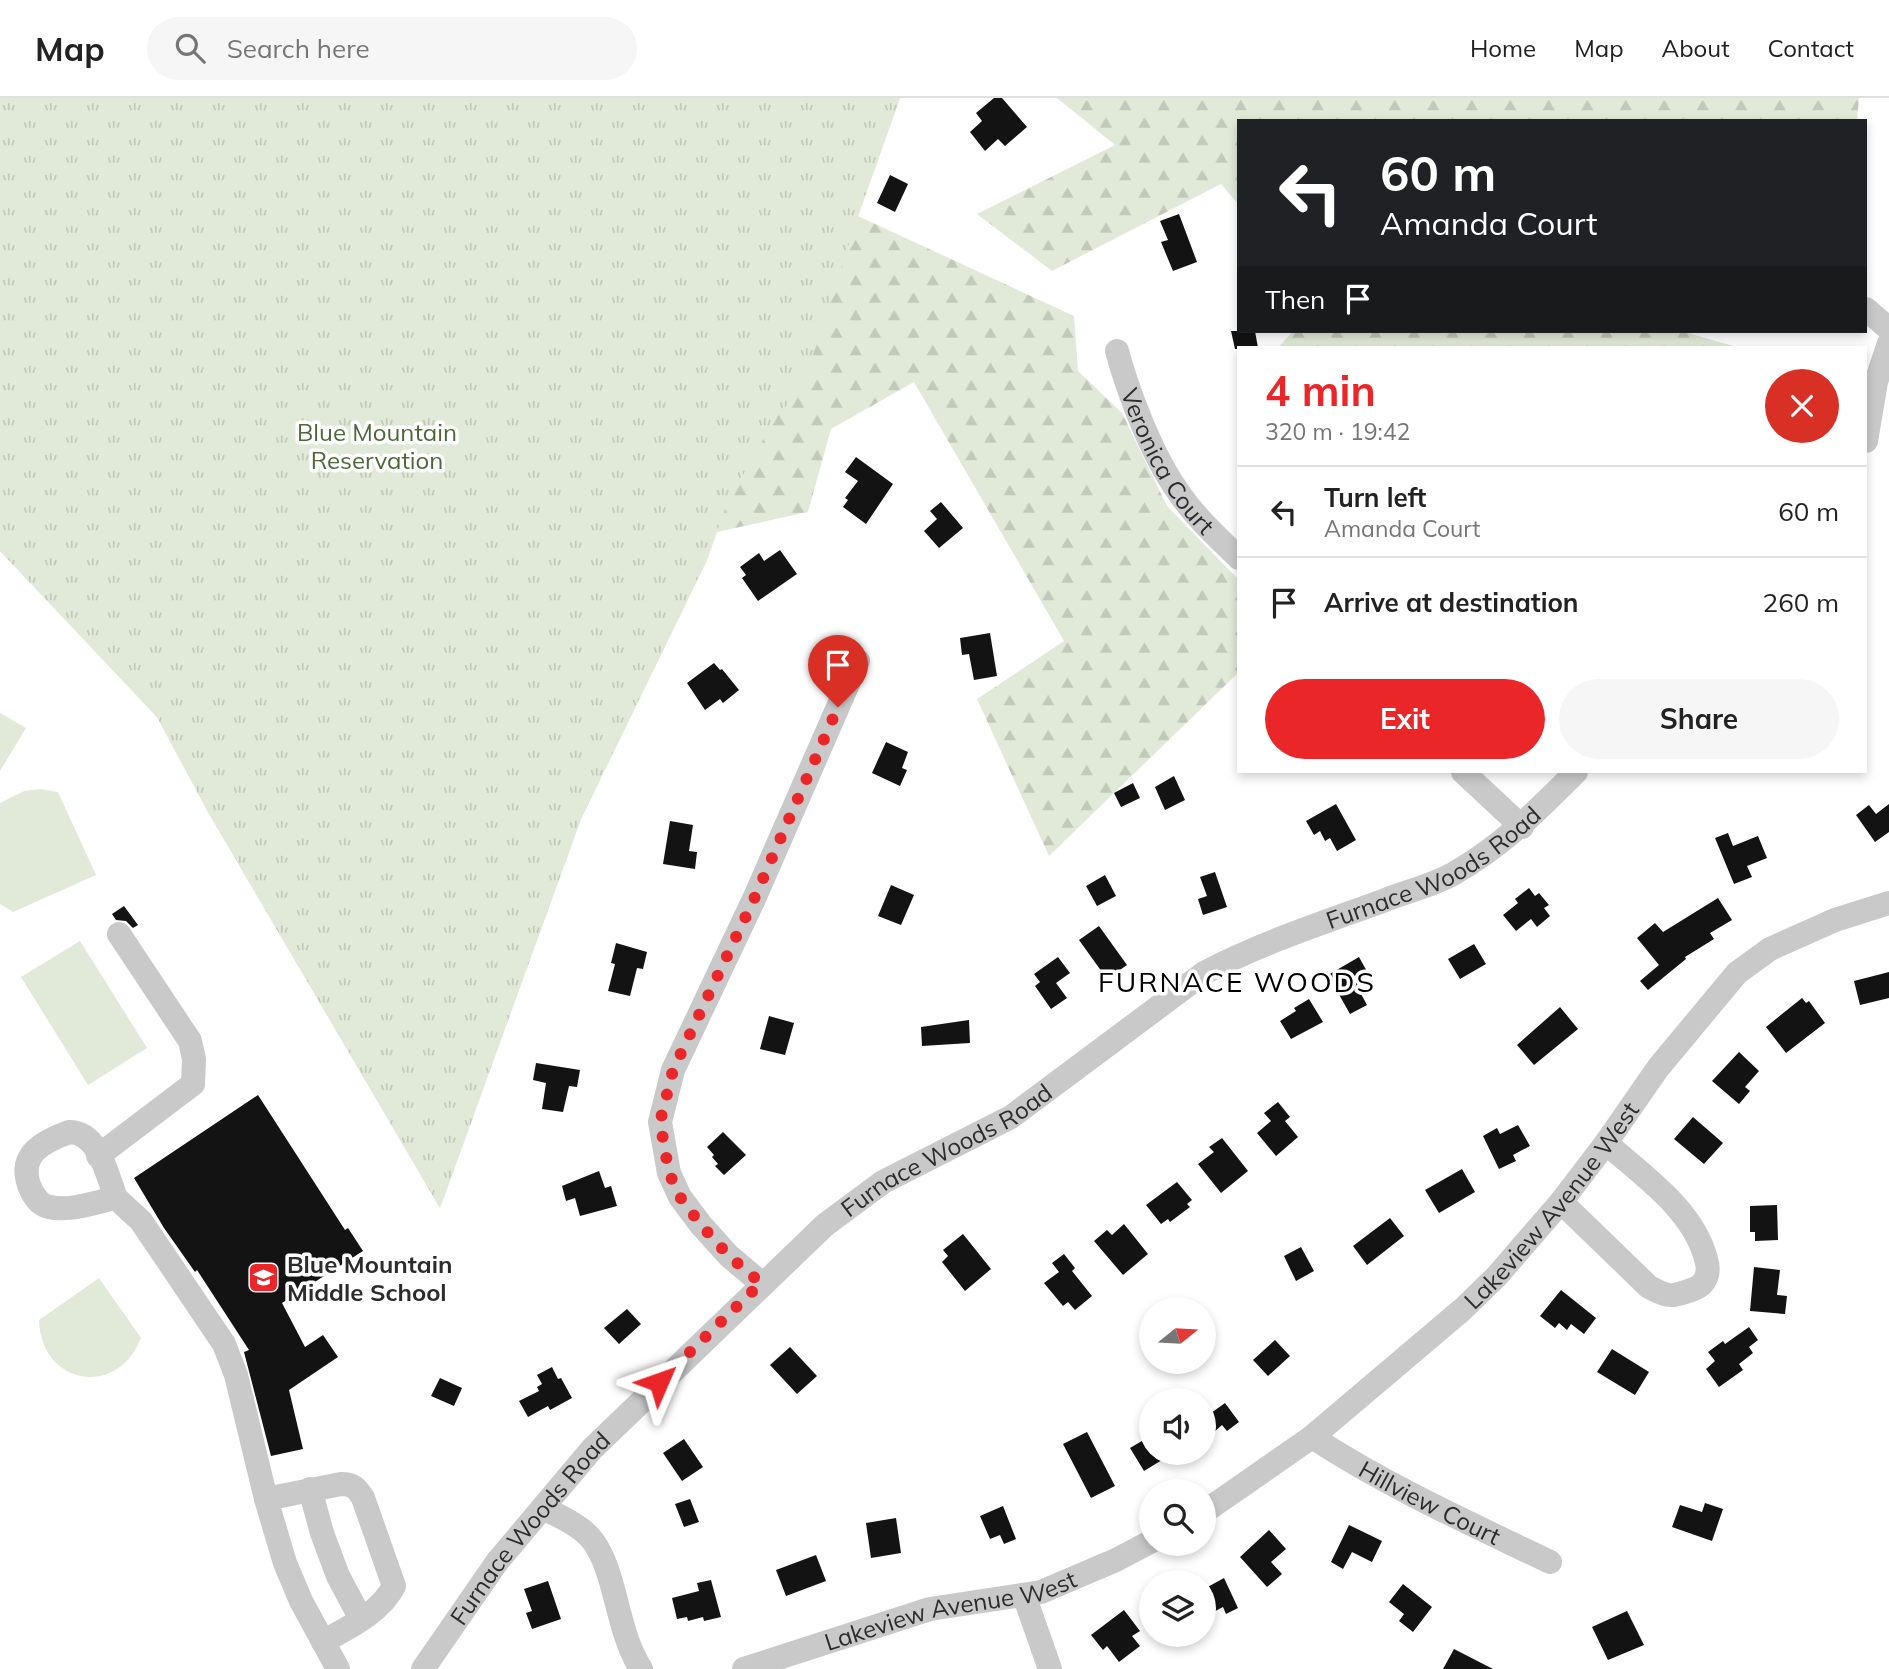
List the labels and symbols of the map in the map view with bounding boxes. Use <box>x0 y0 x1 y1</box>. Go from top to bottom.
street label: Veronica Court <box>1115 384 1221 540</box>
park label: Blue Mountain Reservation <box>297 417 457 475</box>
pin <box>808 635 868 707</box>
street label: Furnace Woods Road <box>1322 800 1547 935</box>
district label: FURNACE WOODS <box>1098 964 1376 999</box>
street label: Furnace Woods Road <box>835 1077 1058 1223</box>
street label: Lakeview Avenue West <box>1457 1096 1645 1315</box>
place label: Blue Mountain Middle School <box>287 1249 452 1307</box>
school or university icon: Blue Mountain Middle School <box>247 1261 281 1295</box>
north arrow <box>1139 1297 1216 1374</box>
position arrow <box>622 1345 696 1419</box>
street label: Furnace Woods Road <box>443 1425 616 1630</box>
street label: Hillview Court <box>1354 1454 1505 1551</box>
street label: Lakeview Avenue West <box>821 1564 1081 1657</box>

